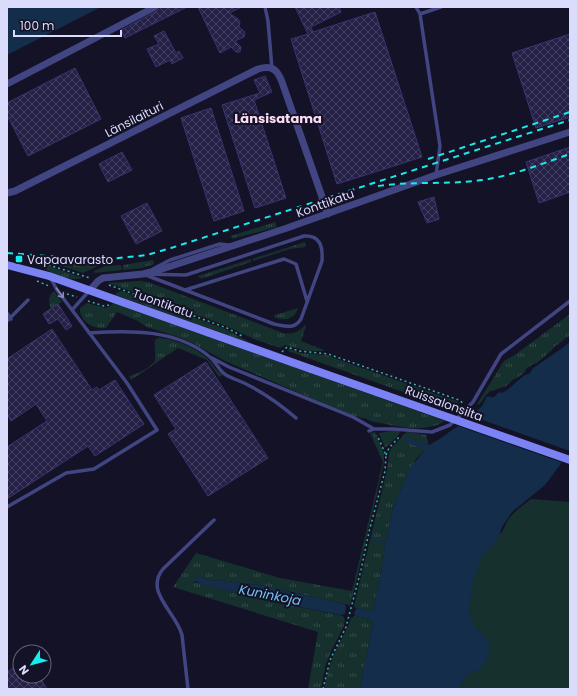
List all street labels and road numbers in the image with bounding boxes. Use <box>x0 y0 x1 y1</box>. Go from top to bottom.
street label: Länsilaituri <box>102 97 166 141</box>
street label: Konttikatu <box>294 185 356 221</box>
street label: Tuontikatu <box>130 284 196 322</box>
street label: Ruissalonsilta <box>403 381 485 425</box>

